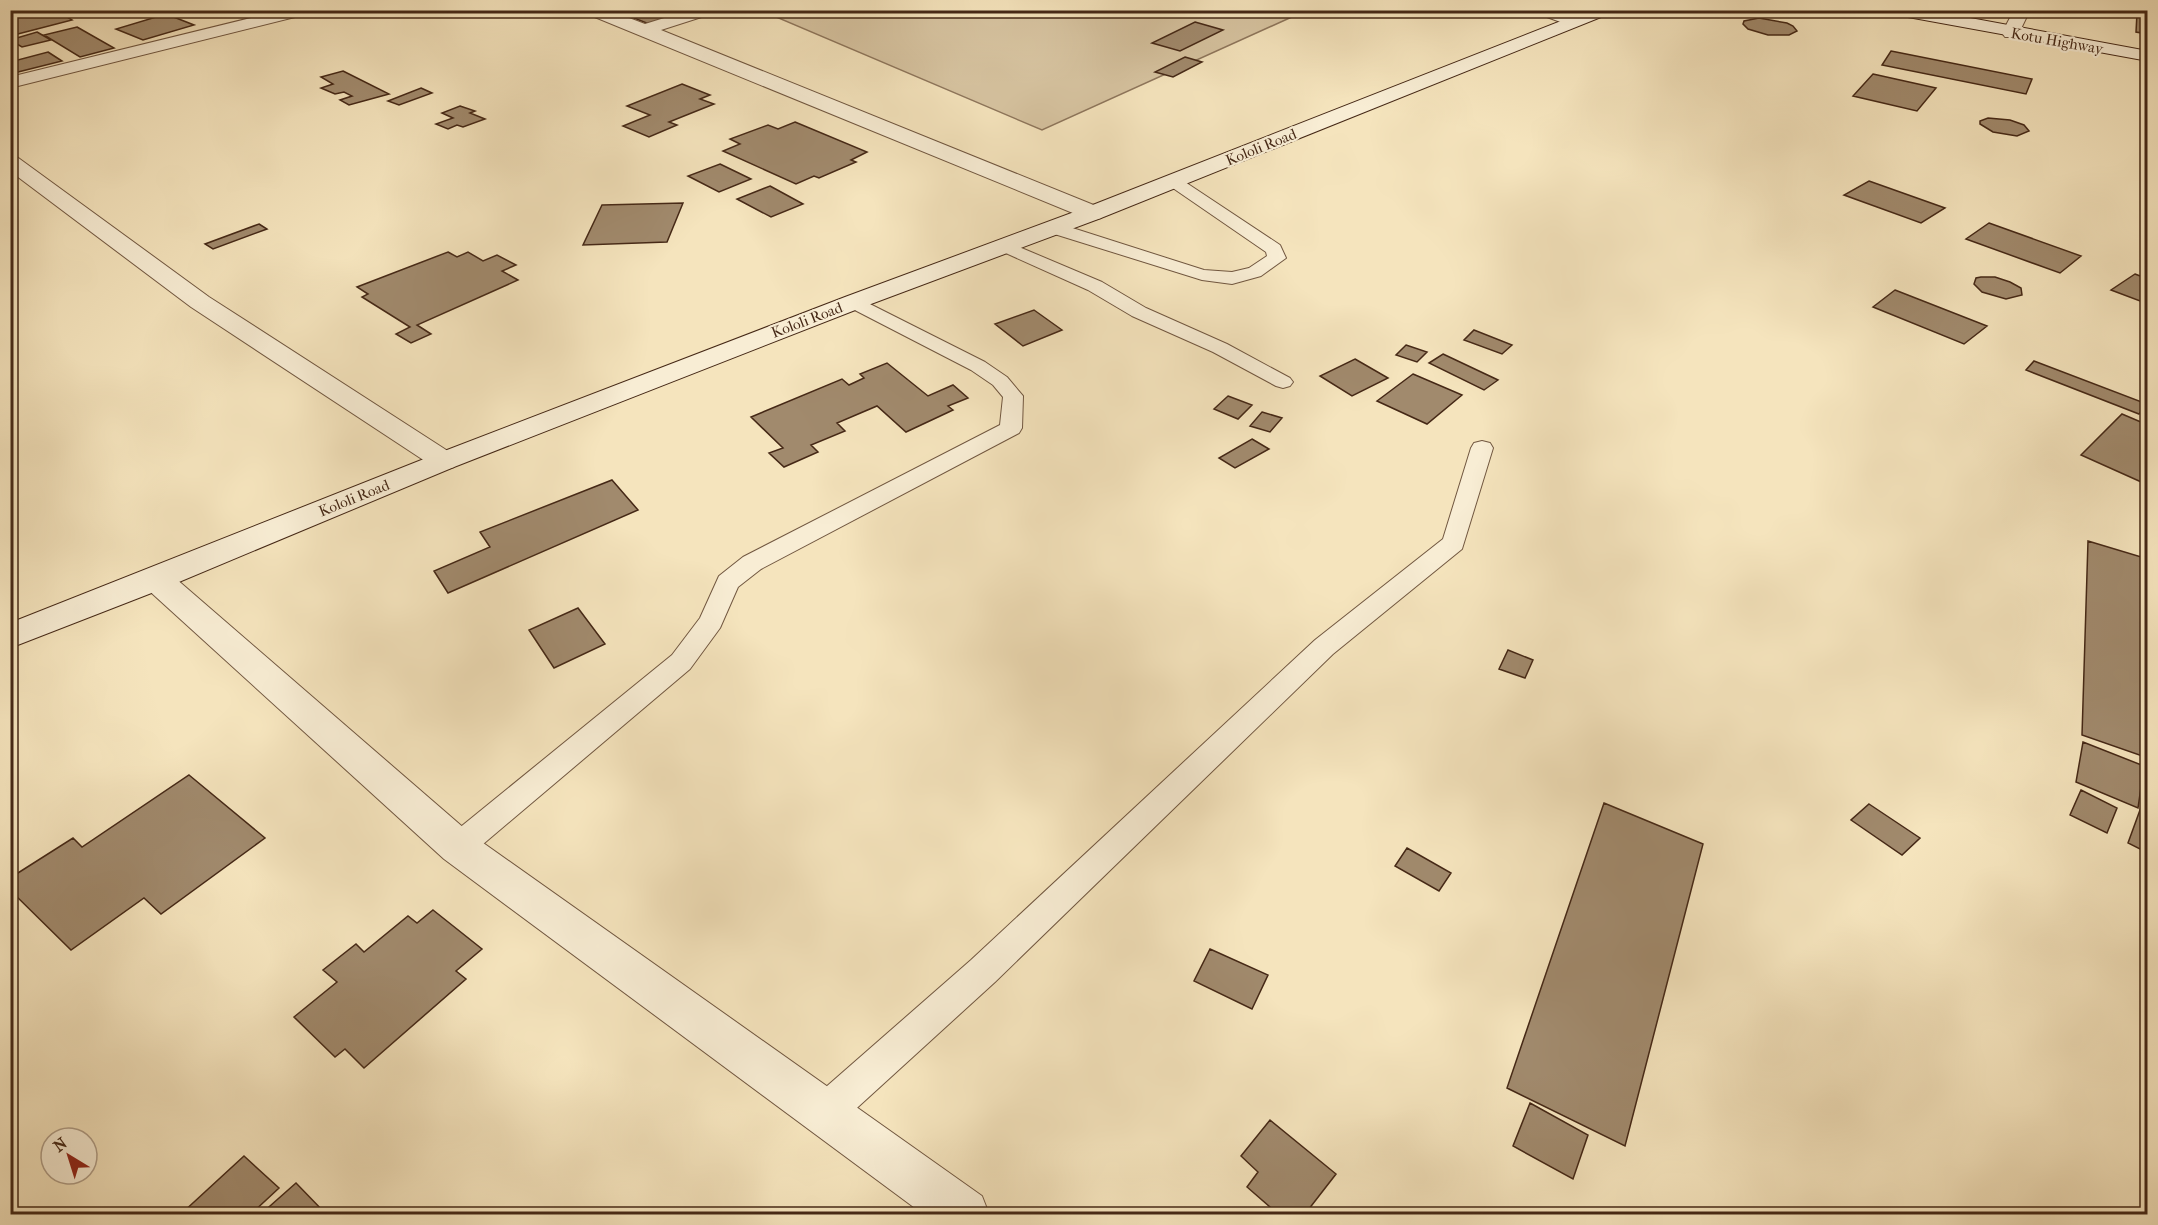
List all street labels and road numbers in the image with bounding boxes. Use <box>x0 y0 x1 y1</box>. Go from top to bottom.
street label: Kotu Highway <box>2010 24 2105 58</box>
street label: Kololi Road <box>1223 124 1300 169</box>
street label: Kololi Road <box>769 298 846 342</box>
street label: Kololi Road <box>316 475 393 520</box>

